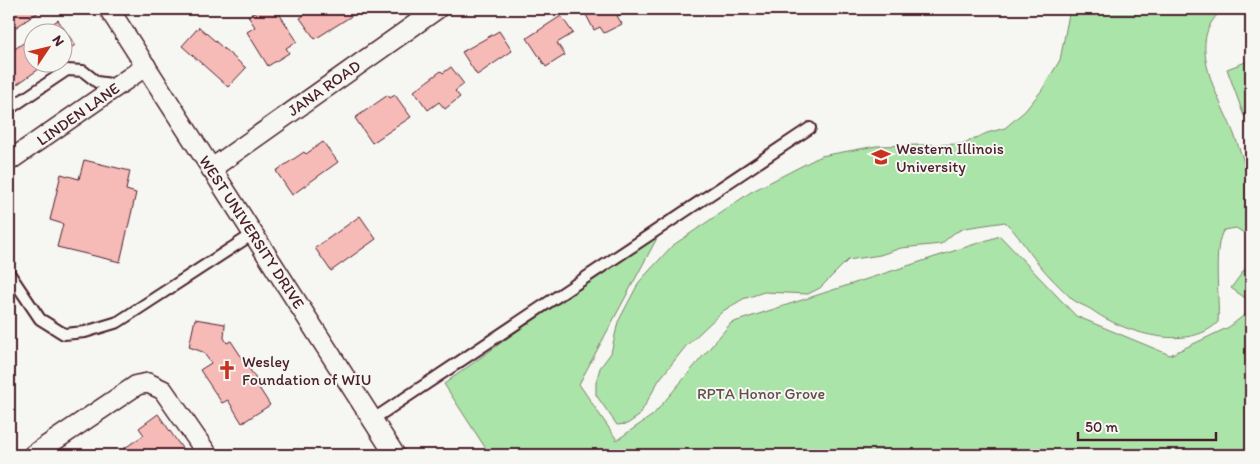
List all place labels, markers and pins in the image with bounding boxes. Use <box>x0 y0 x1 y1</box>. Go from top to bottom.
place label: Western Illinois University <box>896 139 1004 176</box>
school or university icon: Western Illinois University <box>870 146 892 168</box>
place label: Wesley Foundation of WIU <box>242 352 371 389</box>
church icon: Wesley Foundation of WIU <box>216 359 238 381</box>

